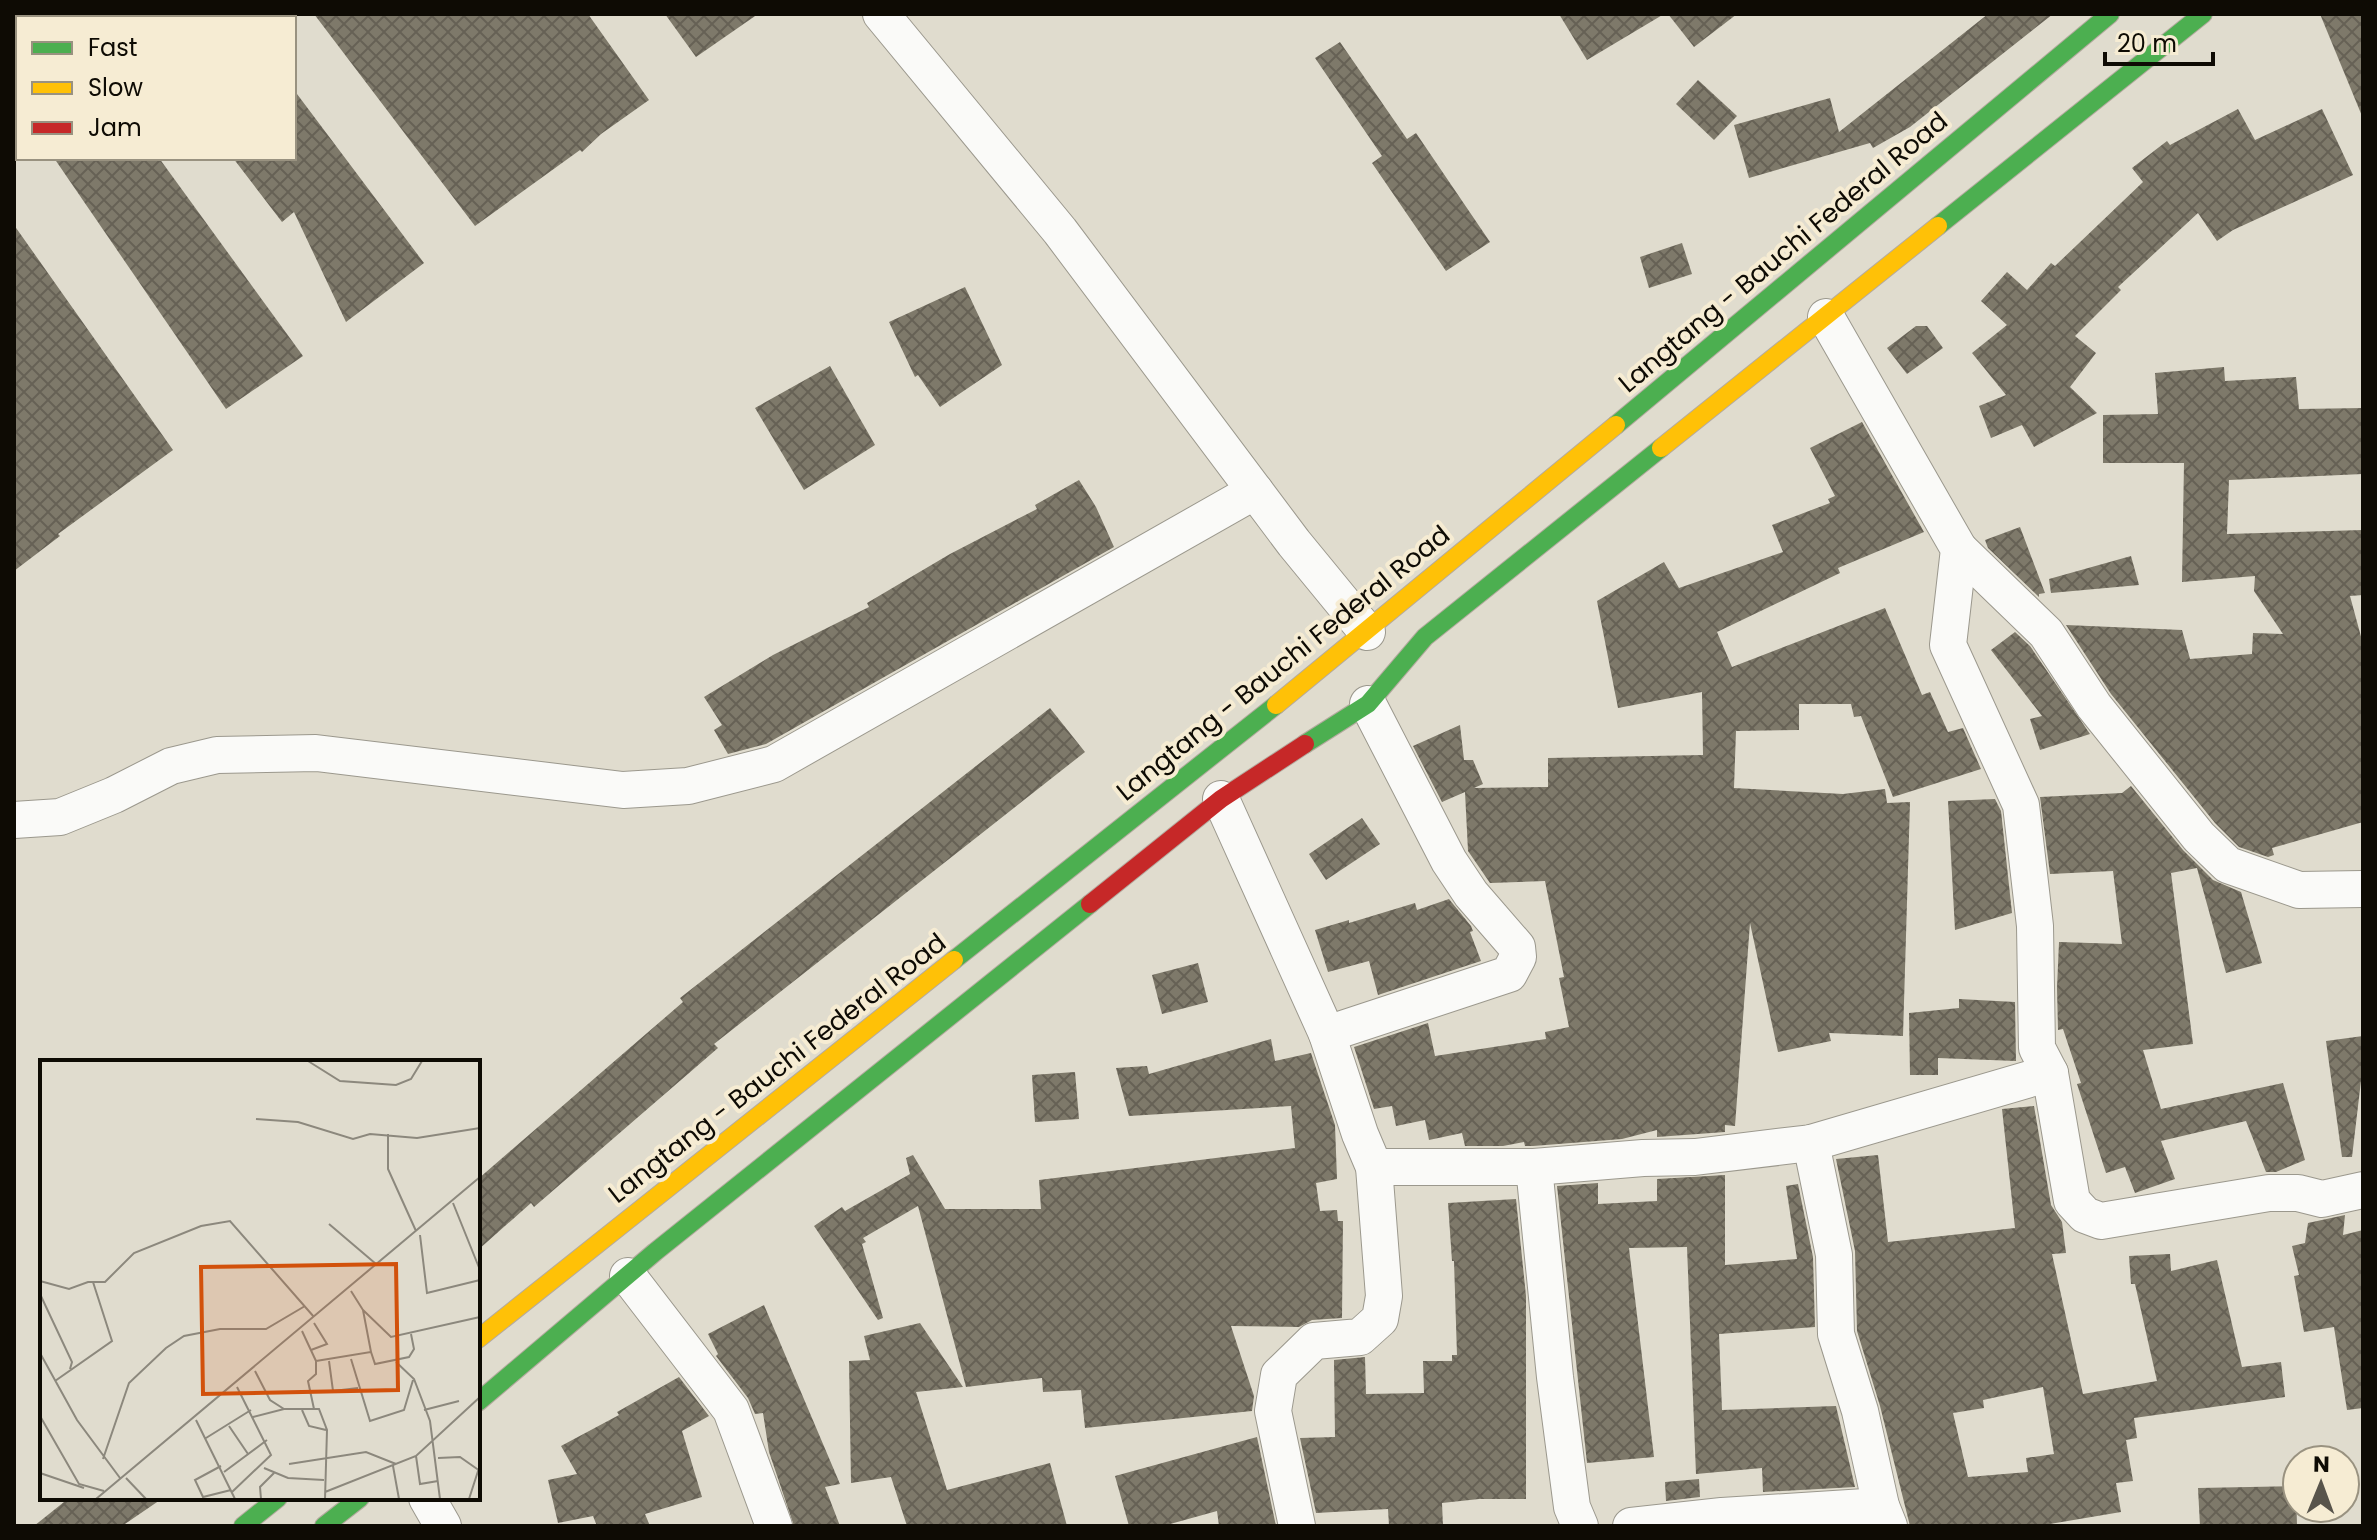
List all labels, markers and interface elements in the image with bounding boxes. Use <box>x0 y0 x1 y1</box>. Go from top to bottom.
legend <box>16 16 296 160</box>
scale bar <box>2105 16 2213 66</box>
text: 20 m <box>2117 27 2177 60</box>
text: Fast <box>88 31 138 64</box>
text: Slow <box>88 71 143 104</box>
street label: Langtang - Bauchi Federal Road <box>1611 103 1955 401</box>
text: Jam <box>88 111 142 144</box>
street label: Langtang - Bauchi Federal Road <box>1109 517 1457 809</box>
street label: Langtang - Bauchi Federal Road <box>601 925 953 1211</box>
inset map <box>40 1060 480 1500</box>
north arrow <box>2281 1444 2361 1524</box>
text: N <box>2313 1449 2330 1480</box>

